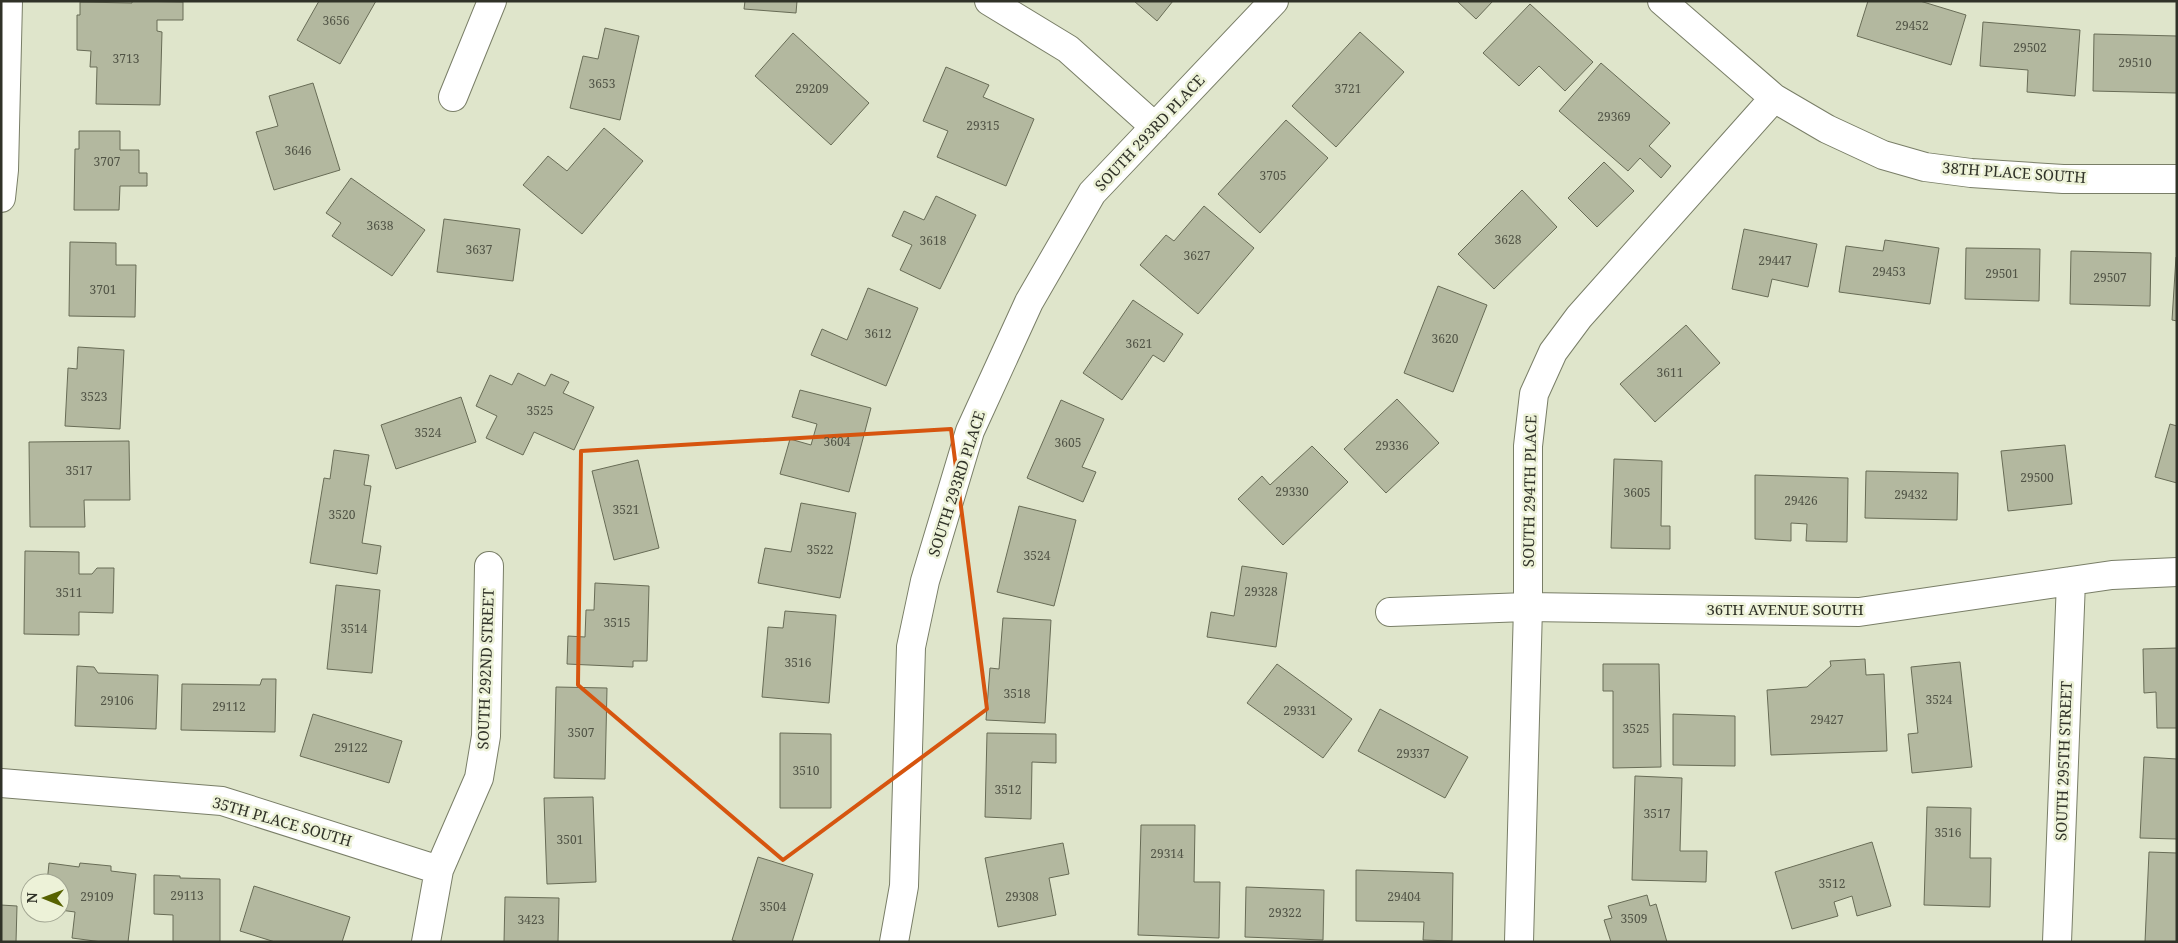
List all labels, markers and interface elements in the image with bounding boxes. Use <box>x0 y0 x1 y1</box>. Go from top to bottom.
house number: 3656 <box>323 12 350 29</box>
house number: 29452 <box>1895 17 1929 34</box>
house number: 29502 <box>2013 39 2047 56</box>
house number: 3713 <box>113 50 140 67</box>
house number: 29510 <box>2118 54 2152 71</box>
street label: SOUTH 293RD PLACE <box>1090 70 1208 195</box>
house number: 3653 <box>589 75 616 92</box>
house number: 29209 <box>795 80 829 97</box>
house number: 3721 <box>1335 80 1361 97</box>
house number: 29369 <box>1597 108 1631 125</box>
house number: 29315 <box>966 117 1000 134</box>
house number: 3646 <box>285 142 312 159</box>
house number: 3707 <box>94 153 121 170</box>
street label: 38TH PLACE SOUTH <box>1942 157 2087 187</box>
house number: 3705 <box>1260 167 1286 184</box>
house number: 3638 <box>367 217 394 234</box>
house number: 3628 <box>1495 231 1522 248</box>
house number: 3618 <box>920 232 947 249</box>
house number: 3637 <box>466 241 493 258</box>
house number: 3627 <box>1184 247 1211 264</box>
house number: 29447 <box>1758 252 1792 269</box>
house number: 29453 <box>1872 263 1906 280</box>
house number: 29501 <box>1985 265 2019 282</box>
house number: 29507 <box>2093 269 2127 286</box>
house number: 3701 <box>90 281 116 298</box>
house number: 3612 <box>865 325 891 342</box>
house number: 3620 <box>1432 330 1459 347</box>
house number: 3621 <box>1126 335 1152 352</box>
house number: 3611 <box>1657 364 1683 381</box>
house number: 3523 <box>81 388 108 405</box>
house number: 3525 <box>527 402 553 419</box>
street label: SOUTH 293RD PLACE <box>923 408 989 559</box>
street label: SOUTH 294TH PLACE <box>1518 415 1540 567</box>
house number: 3524 <box>415 424 442 441</box>
house number: 3604 <box>824 433 851 450</box>
house number: 3605 <box>1055 434 1081 451</box>
house number: 29336 <box>1375 437 1409 454</box>
house number: 3517 <box>66 462 93 479</box>
house number: 29500 <box>2020 469 2054 486</box>
house number: 29330 <box>1275 483 1309 500</box>
house number: 3605 <box>1624 484 1650 501</box>
house number: 29432 <box>1894 486 1928 503</box>
house number: 29426 <box>1784 492 1818 509</box>
house number: 3521 <box>613 501 639 518</box>
house number: 3520 <box>329 506 356 523</box>
house number: 3522 <box>807 541 833 558</box>
house number: 3524 <box>1024 547 1051 564</box>
house number: 29328 <box>1244 583 1278 600</box>
house number: 3511 <box>56 584 82 601</box>
street label: SOUTH 292ND STREET <box>472 588 498 750</box>
street label: 36TH AVENUE SOUTH <box>1706 599 1864 619</box>
house number: 3515 <box>604 614 630 631</box>
house number: 3514 <box>341 620 368 637</box>
house number: 3516 <box>785 654 812 671</box>
street label: SOUTH 295TH STREET <box>2050 681 2076 841</box>
house number: 3518 <box>1004 685 1031 702</box>
house number: 3524 <box>1926 691 1953 708</box>
house number: 29106 <box>100 692 134 709</box>
house number: 29112 <box>212 698 246 715</box>
house number: 29331 <box>1283 702 1317 719</box>
house number: 29427 <box>1810 711 1844 728</box>
house number: 3525 <box>1623 720 1649 737</box>
house number: 3507 <box>568 724 595 741</box>
house number: 29122 <box>334 739 368 756</box>
house number: 29337 <box>1396 745 1430 762</box>
house number: 3510 <box>793 762 820 779</box>
house number: 3512 <box>995 781 1021 798</box>
street label: 35TH PLACE SOUTH <box>210 792 354 851</box>
house number: 3517 <box>1644 805 1671 822</box>
house number: 3516 <box>1935 824 1962 841</box>
house number: 3501 <box>557 831 583 848</box>
house number: 29314 <box>1150 845 1184 862</box>
north arrow <box>20 873 70 923</box>
house number: 3512 <box>1819 875 1845 892</box>
house number: 29113 <box>170 887 204 904</box>
house number: 29109 <box>80 888 114 905</box>
house number: 29308 <box>1005 888 1039 905</box>
house number: 29404 <box>1387 888 1421 905</box>
text: N <box>22 892 41 903</box>
house number: 3504 <box>760 898 787 915</box>
house number: 29322 <box>1268 904 1302 921</box>
house number: 3509 <box>1621 910 1647 927</box>
house number: 3423 <box>518 911 545 928</box>

